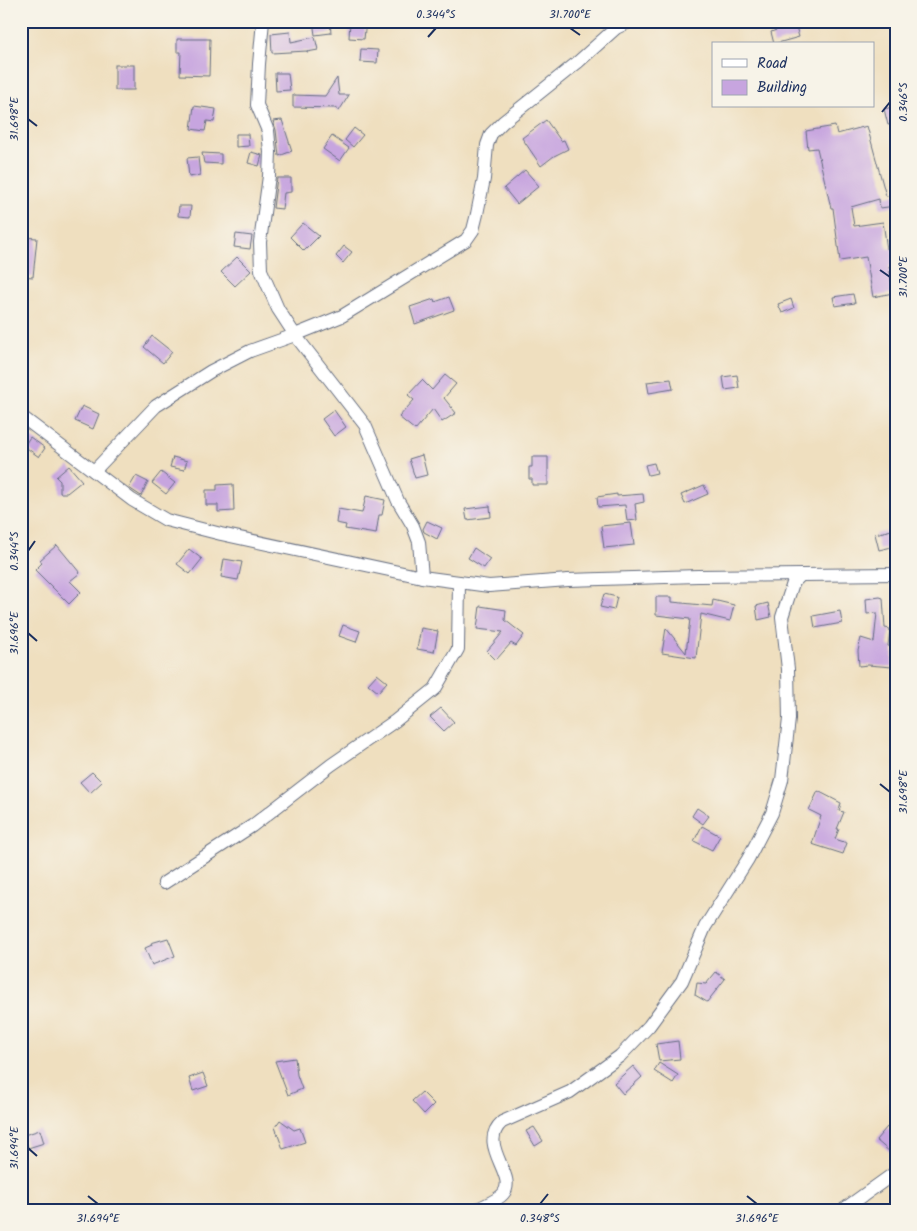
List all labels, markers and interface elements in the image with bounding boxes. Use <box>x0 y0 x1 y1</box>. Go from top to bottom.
text: 0.344°S <box>416 5 456 24</box>
text: 31.700°E <box>549 5 592 24</box>
legend <box>712 42 874 108</box>
text: Road <box>757 52 788 76</box>
text: Building <box>757 76 807 100</box>
text: 0.346°S <box>894 82 913 122</box>
text: 31.698°E <box>5 96 24 141</box>
text: 31.700°E <box>894 255 913 298</box>
text: 0.344°S <box>5 531 24 571</box>
text: 31.696°E <box>5 610 24 655</box>
text: 31.698°E <box>894 769 913 814</box>
text: 31.694°E <box>5 1125 24 1170</box>
text: 31.694°E <box>76 1209 121 1228</box>
text: 0.348°S <box>520 1209 561 1228</box>
text: 31.696°E <box>735 1209 780 1228</box>

